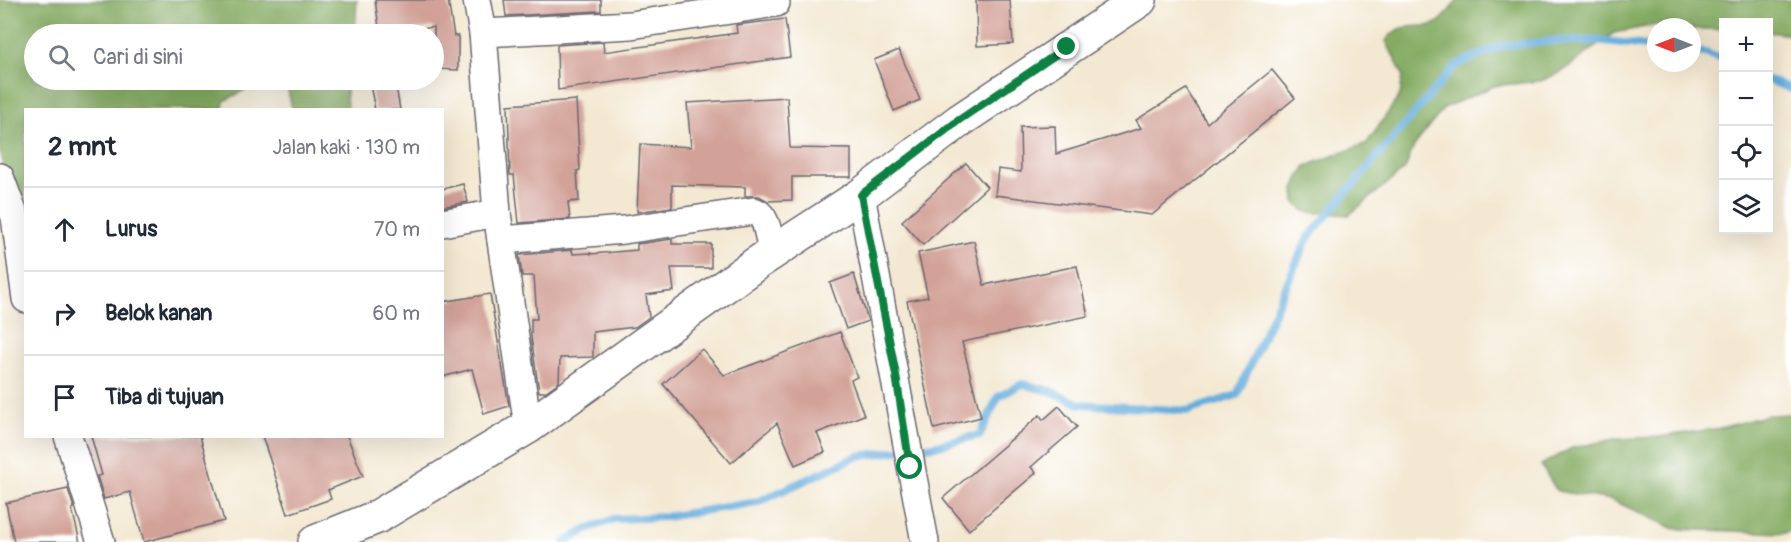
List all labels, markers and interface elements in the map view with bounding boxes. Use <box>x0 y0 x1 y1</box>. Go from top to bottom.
north arrow <box>1647 18 1701 72</box>
map controls <box>1719 18 1773 234</box>
button: + <box>1719 18 1773 72</box>
search box <box>24 24 444 90</box>
route end <box>1053 33 1079 59</box>
icon: search <box>45 41 78 74</box>
text: Cari di sini <box>93 43 183 71</box>
button: − <box>1719 72 1773 126</box>
button: locate <box>1719 126 1773 180</box>
text: 2 mnt <box>48 131 116 163</box>
text: Jalan kaki · 130 m <box>273 135 420 160</box>
button: layers <box>1719 180 1773 234</box>
icon: ahead <box>48 213 81 246</box>
text: Lurus <box>105 215 157 243</box>
text: 70 m <box>374 217 420 242</box>
icon: right <box>48 297 81 330</box>
text: Belok kanan <box>105 299 213 327</box>
text: 60 m <box>373 301 420 326</box>
icon: arrive <box>48 381 81 414</box>
text: Tiba di tujuan <box>105 383 224 411</box>
route start <box>896 453 922 479</box>

